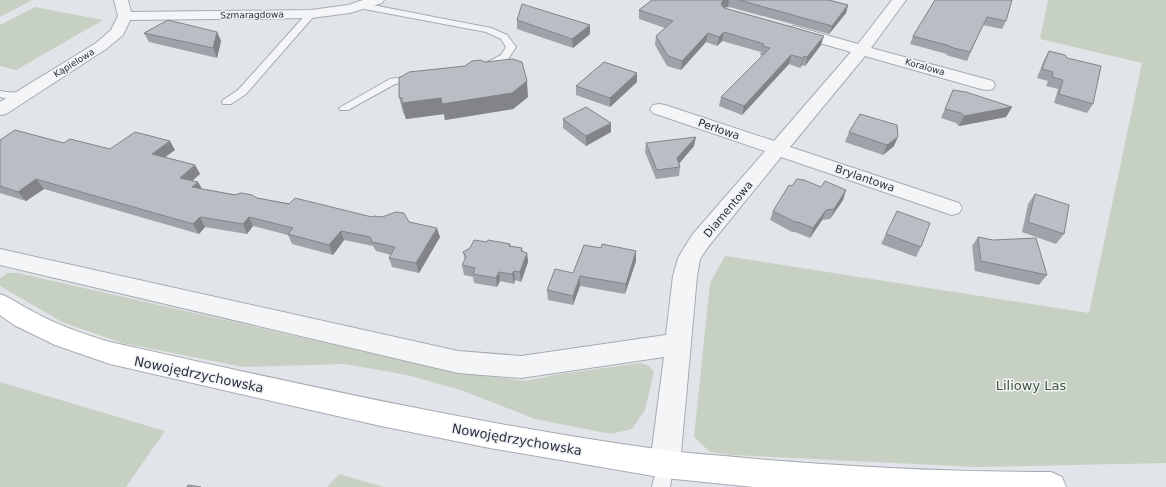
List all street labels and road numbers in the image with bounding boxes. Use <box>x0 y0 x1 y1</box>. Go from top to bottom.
street label: Szmaragdowa <box>220 9 284 21</box>
street label: Kąpielowa <box>52 47 96 79</box>
street label: Koralowa <box>904 57 946 77</box>
street label: Perłowa <box>696 116 741 143</box>
street label: Brylantowa <box>833 162 896 195</box>
street label: Diamentowa <box>701 179 756 240</box>
street label: Nowojędrzychowska <box>133 353 265 396</box>
street label: Nowojędrzychowska <box>451 421 583 458</box>

